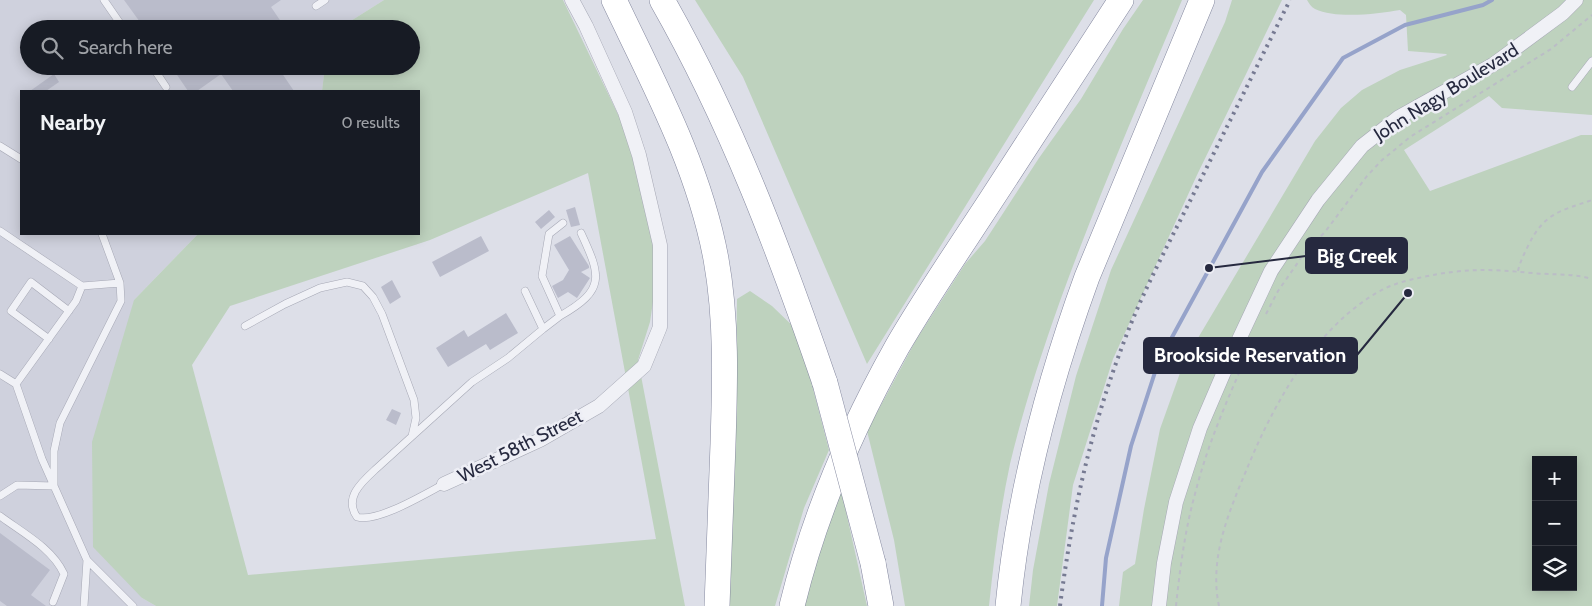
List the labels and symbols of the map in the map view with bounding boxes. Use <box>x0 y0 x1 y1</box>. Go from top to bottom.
street label: John Nagy Boulevard <box>1369 38 1523 146</box>
callout: Big Creek <box>1306 238 1407 273</box>
text: Big Creek <box>1317 244 1398 268</box>
callout: Brookside Reservation <box>1144 338 1357 373</box>
text: Brookside Reservation <box>1154 343 1346 367</box>
street label: West 58th Street <box>454 404 587 487</box>

